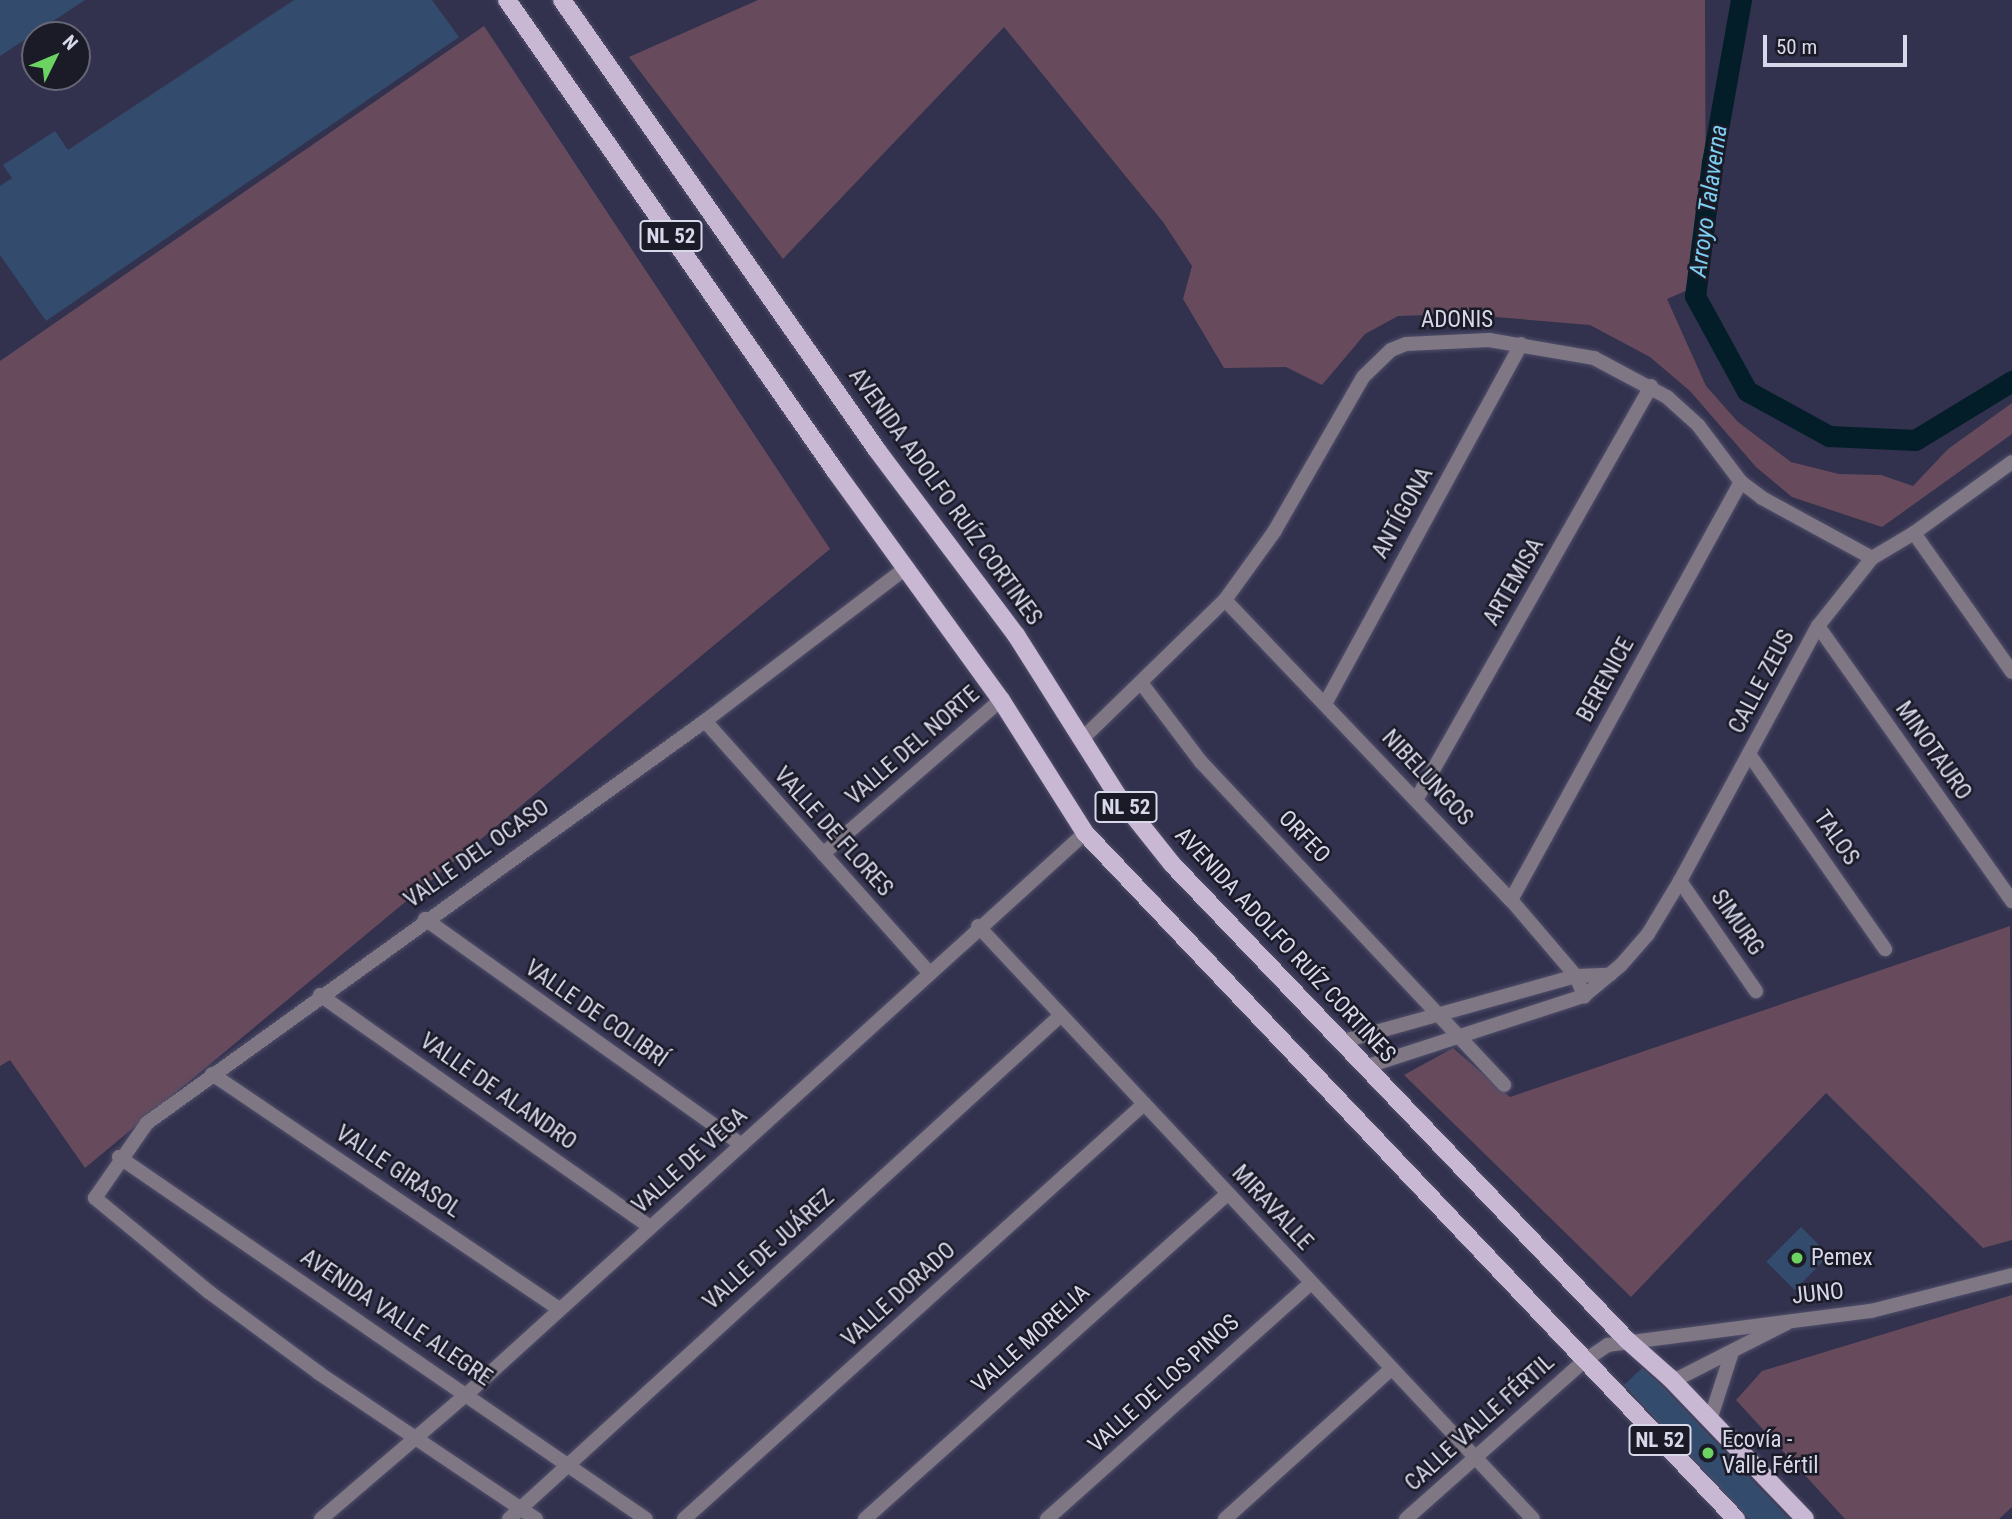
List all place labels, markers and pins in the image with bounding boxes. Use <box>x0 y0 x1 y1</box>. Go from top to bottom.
place label: Pemex <box>1811 1244 1873 1272</box>
marker: Pemex <box>1789 1250 1805 1266</box>
place label: Ecovía - Valle Fértil <box>1722 1426 1819 1480</box>
marker: Ecovía - Valle Fértil <box>1700 1445 1716 1461</box>

